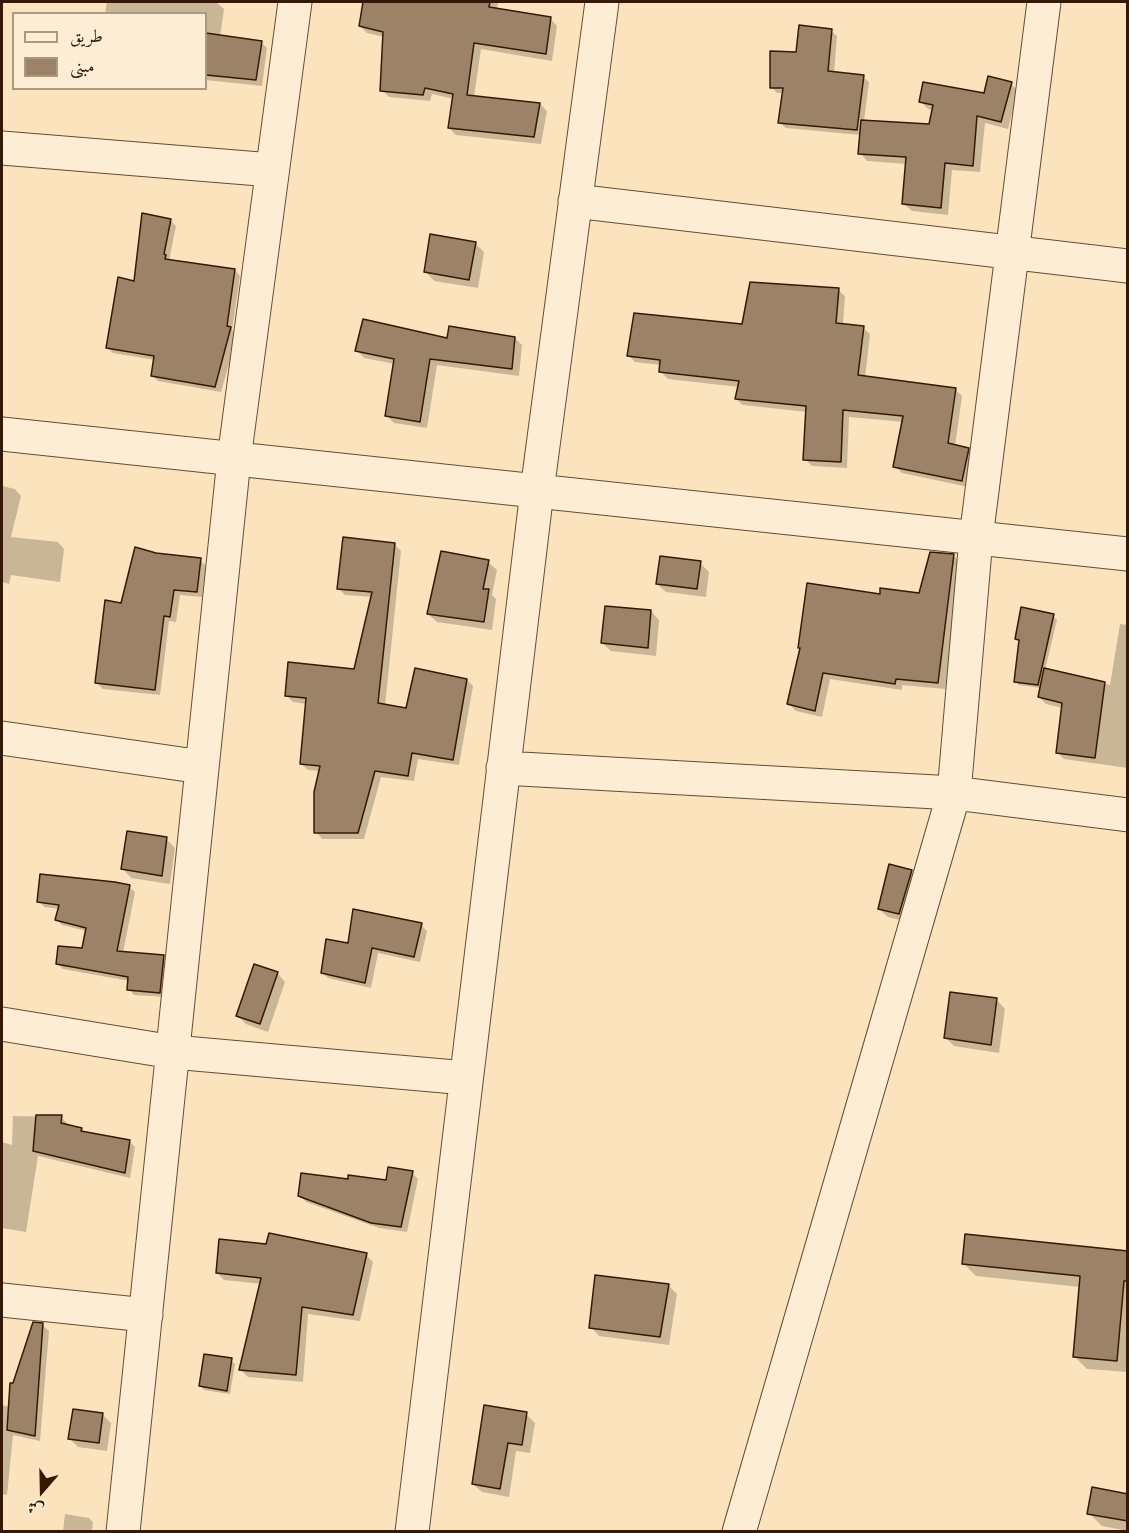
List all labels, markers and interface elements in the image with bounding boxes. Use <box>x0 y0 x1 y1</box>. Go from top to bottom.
legend <box>12 12 207 90</box>
text: طريق <box>70 24 103 48</box>
text: مبنى <box>70 54 95 78</box>
north arrow <box>12 1461 72 1521</box>
text: ش <box>25 1495 47 1521</box>

